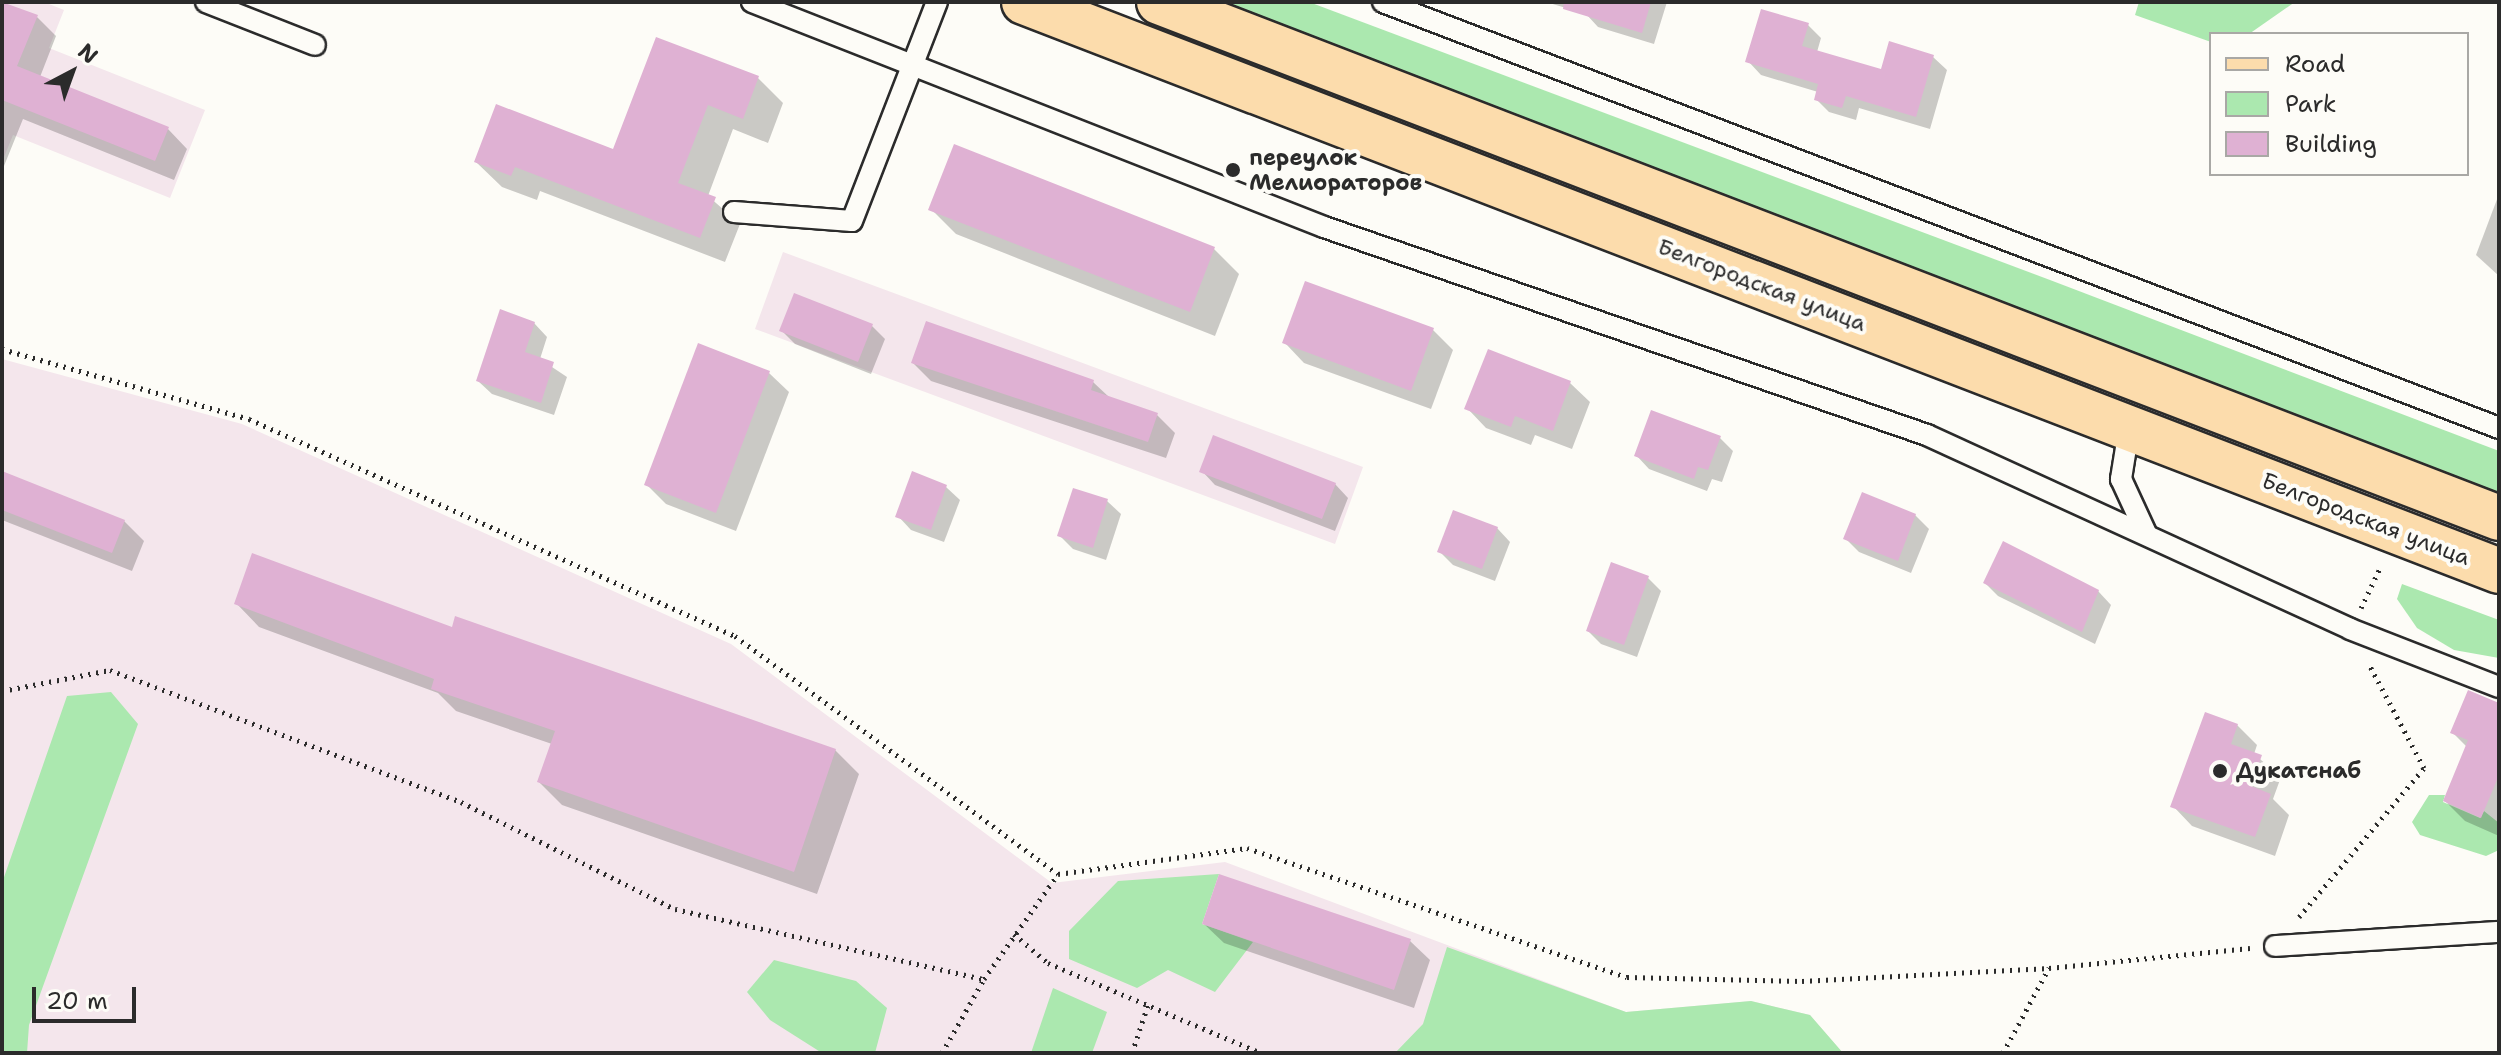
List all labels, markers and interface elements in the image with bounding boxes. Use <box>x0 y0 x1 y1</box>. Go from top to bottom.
north arrow <box>32 32 112 112</box>
legend <box>2209 32 2469 176</box>
text: N <box>72 37 104 70</box>
text: Road <box>2285 48 2345 80</box>
text: Park <box>2285 88 2337 120</box>
text: Building <box>2285 128 2377 160</box>
place label: переулок Мелиораторов <box>1249 144 1422 196</box>
marker: переулок Мелиораторов <box>1224 161 1242 179</box>
street label: Белгородская улица <box>1654 233 1870 337</box>
street label: Белгородская улица <box>2258 467 2474 571</box>
place label: Дукатснаб <box>2236 758 2361 784</box>
marker: Дукатснаб <box>2211 762 2229 780</box>
scale bar <box>36 971 140 1021</box>
text: 20 m <box>46 985 108 1017</box>

